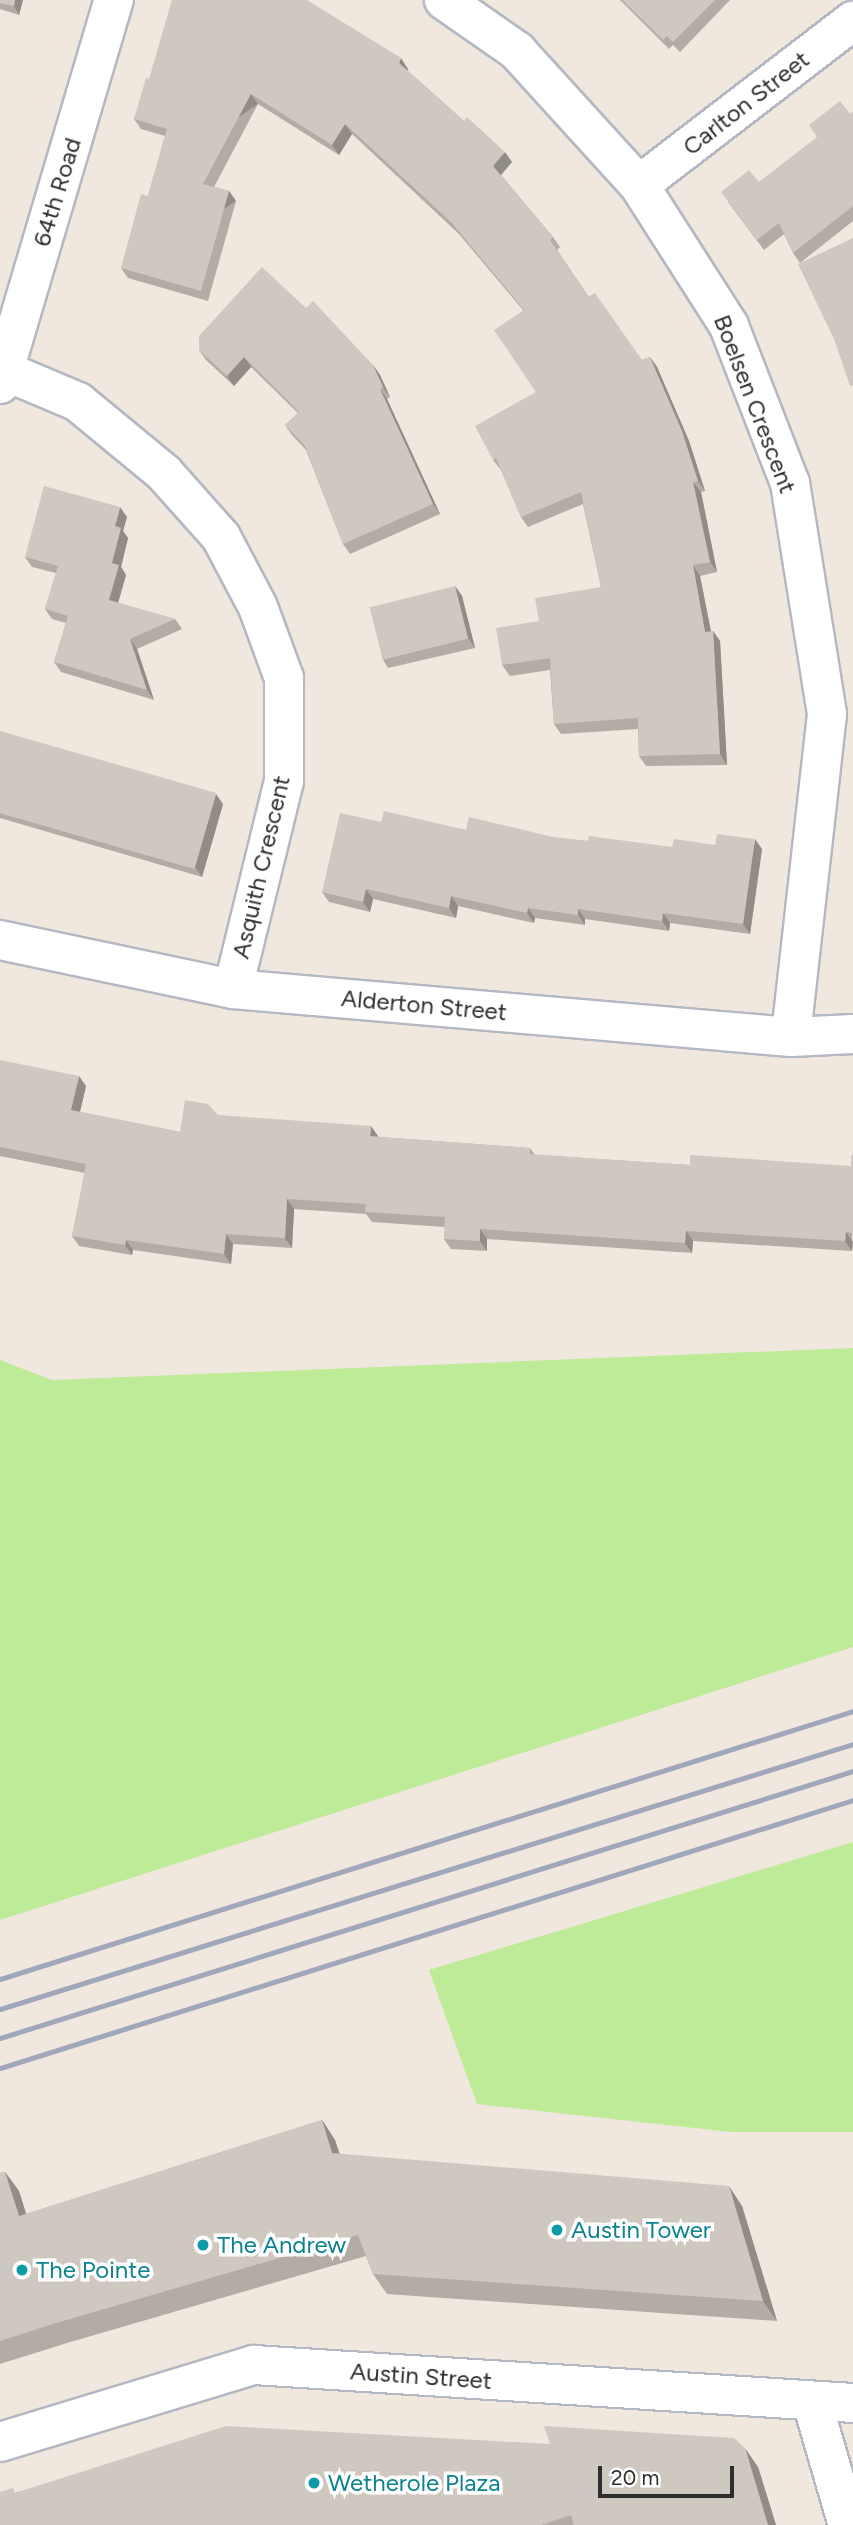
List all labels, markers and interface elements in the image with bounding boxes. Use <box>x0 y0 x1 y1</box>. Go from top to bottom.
street label: Carlton Street <box>677 45 815 161</box>
street label: 64th Road <box>27 134 87 250</box>
street label: Boelsen Crescent <box>708 311 802 497</box>
street label: Asquith Crescent <box>226 773 296 961</box>
street label: Alderton Street <box>340 983 508 1027</box>
place label: Austin Tower <box>571 2216 711 2244</box>
marker: Austin Tower <box>549 2222 565 2238</box>
place label: The Andrew <box>217 2231 346 2259</box>
marker: The Andrew <box>195 2237 211 2253</box>
place label: The Pointe <box>36 2256 150 2284</box>
marker: The Pointe <box>14 2262 30 2278</box>
street label: Austin Street <box>349 2357 493 2395</box>
scale bar <box>601 2452 738 2496</box>
text: 20 m <box>611 2465 659 2490</box>
place label: Wetherole Plaza <box>328 2469 501 2497</box>
marker: Wetherole Plaza <box>306 2475 322 2491</box>

